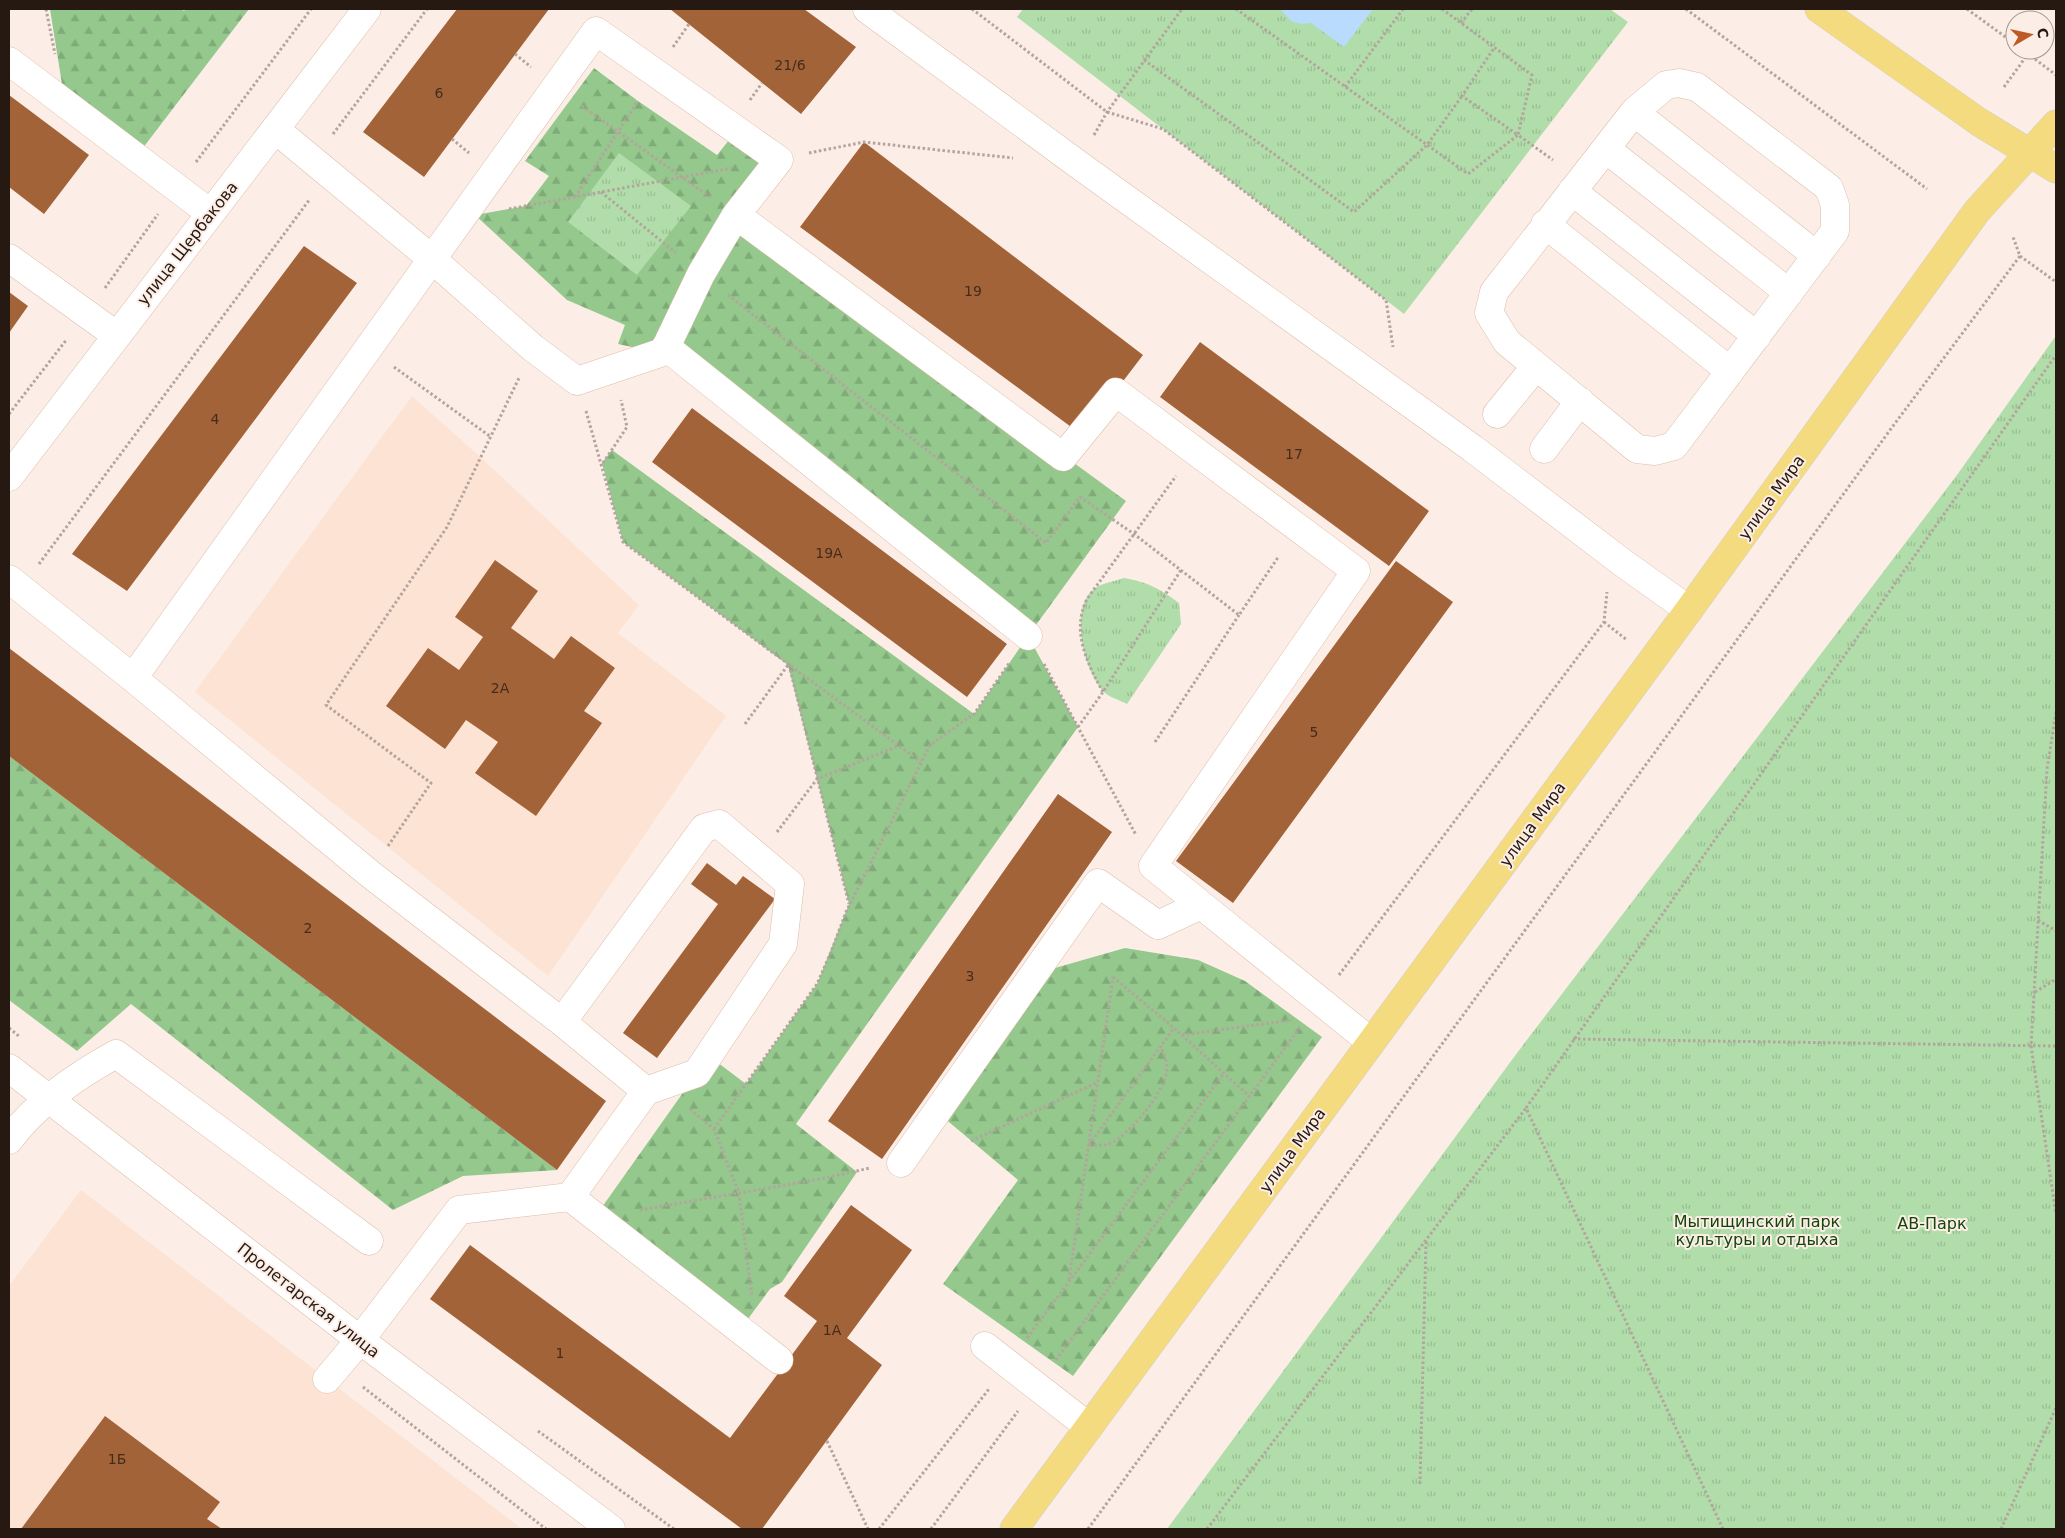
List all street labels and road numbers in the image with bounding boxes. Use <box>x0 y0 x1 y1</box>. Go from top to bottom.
street label: улица Щербакова <box>133 178 242 309</box>
street label: улица Мира <box>1734 451 1808 543</box>
street label: улица Мира <box>1495 778 1569 870</box>
street label: улица Мира <box>1255 1104 1329 1196</box>
street label: Пролетарская улица <box>234 1239 384 1362</box>

